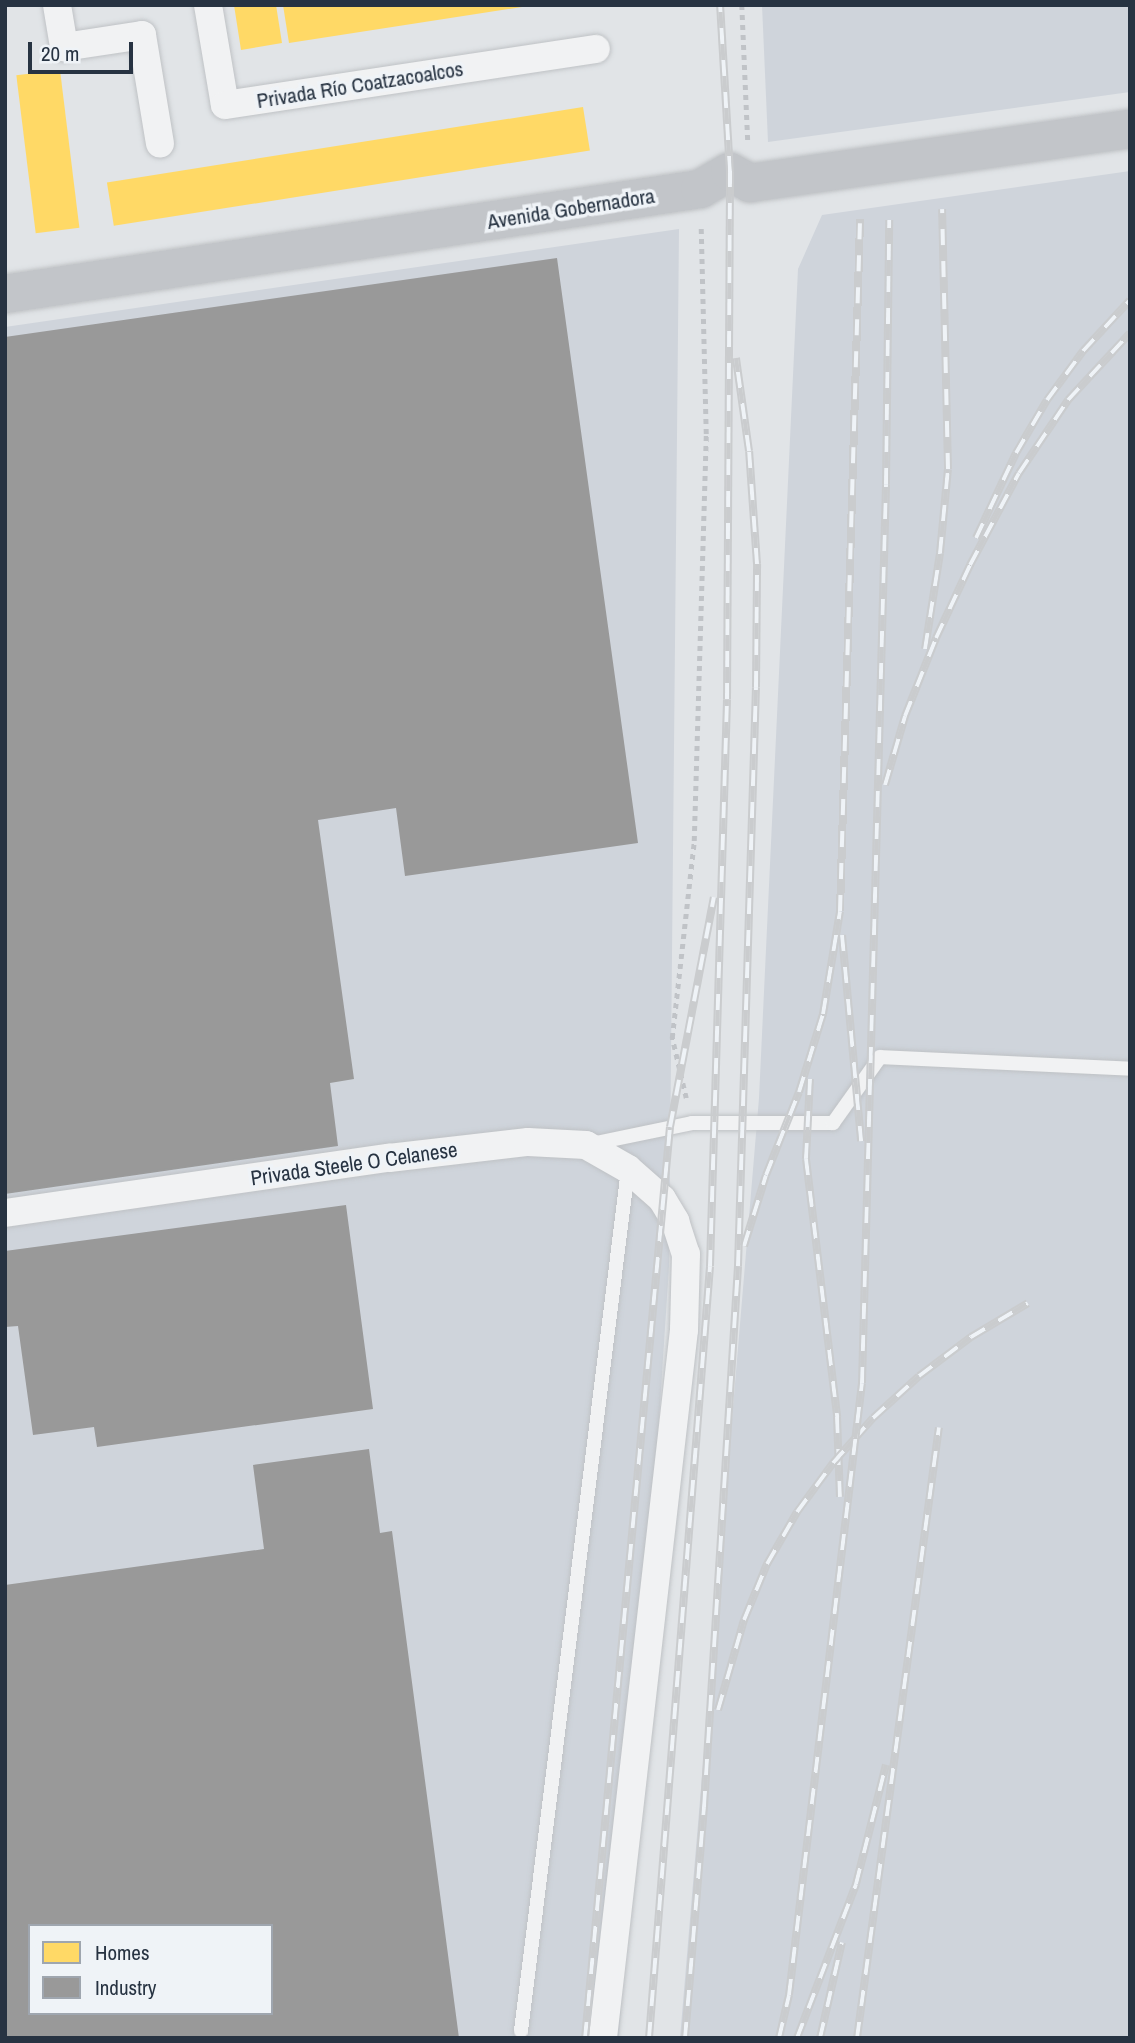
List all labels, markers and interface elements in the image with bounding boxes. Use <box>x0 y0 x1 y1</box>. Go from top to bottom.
scale bar <box>32 28 136 72</box>
text: 20 m <box>41 39 79 68</box>
street label: Privada Río Coatzacoalcos <box>255 56 465 114</box>
street label: Avenida Gobernadora <box>485 183 657 235</box>
street label: Privada Steele O Celanese <box>249 1137 459 1191</box>
legend <box>28 1924 273 2015</box>
text: Homes <box>95 1938 150 1967</box>
text: Industry <box>95 1973 156 2002</box>

